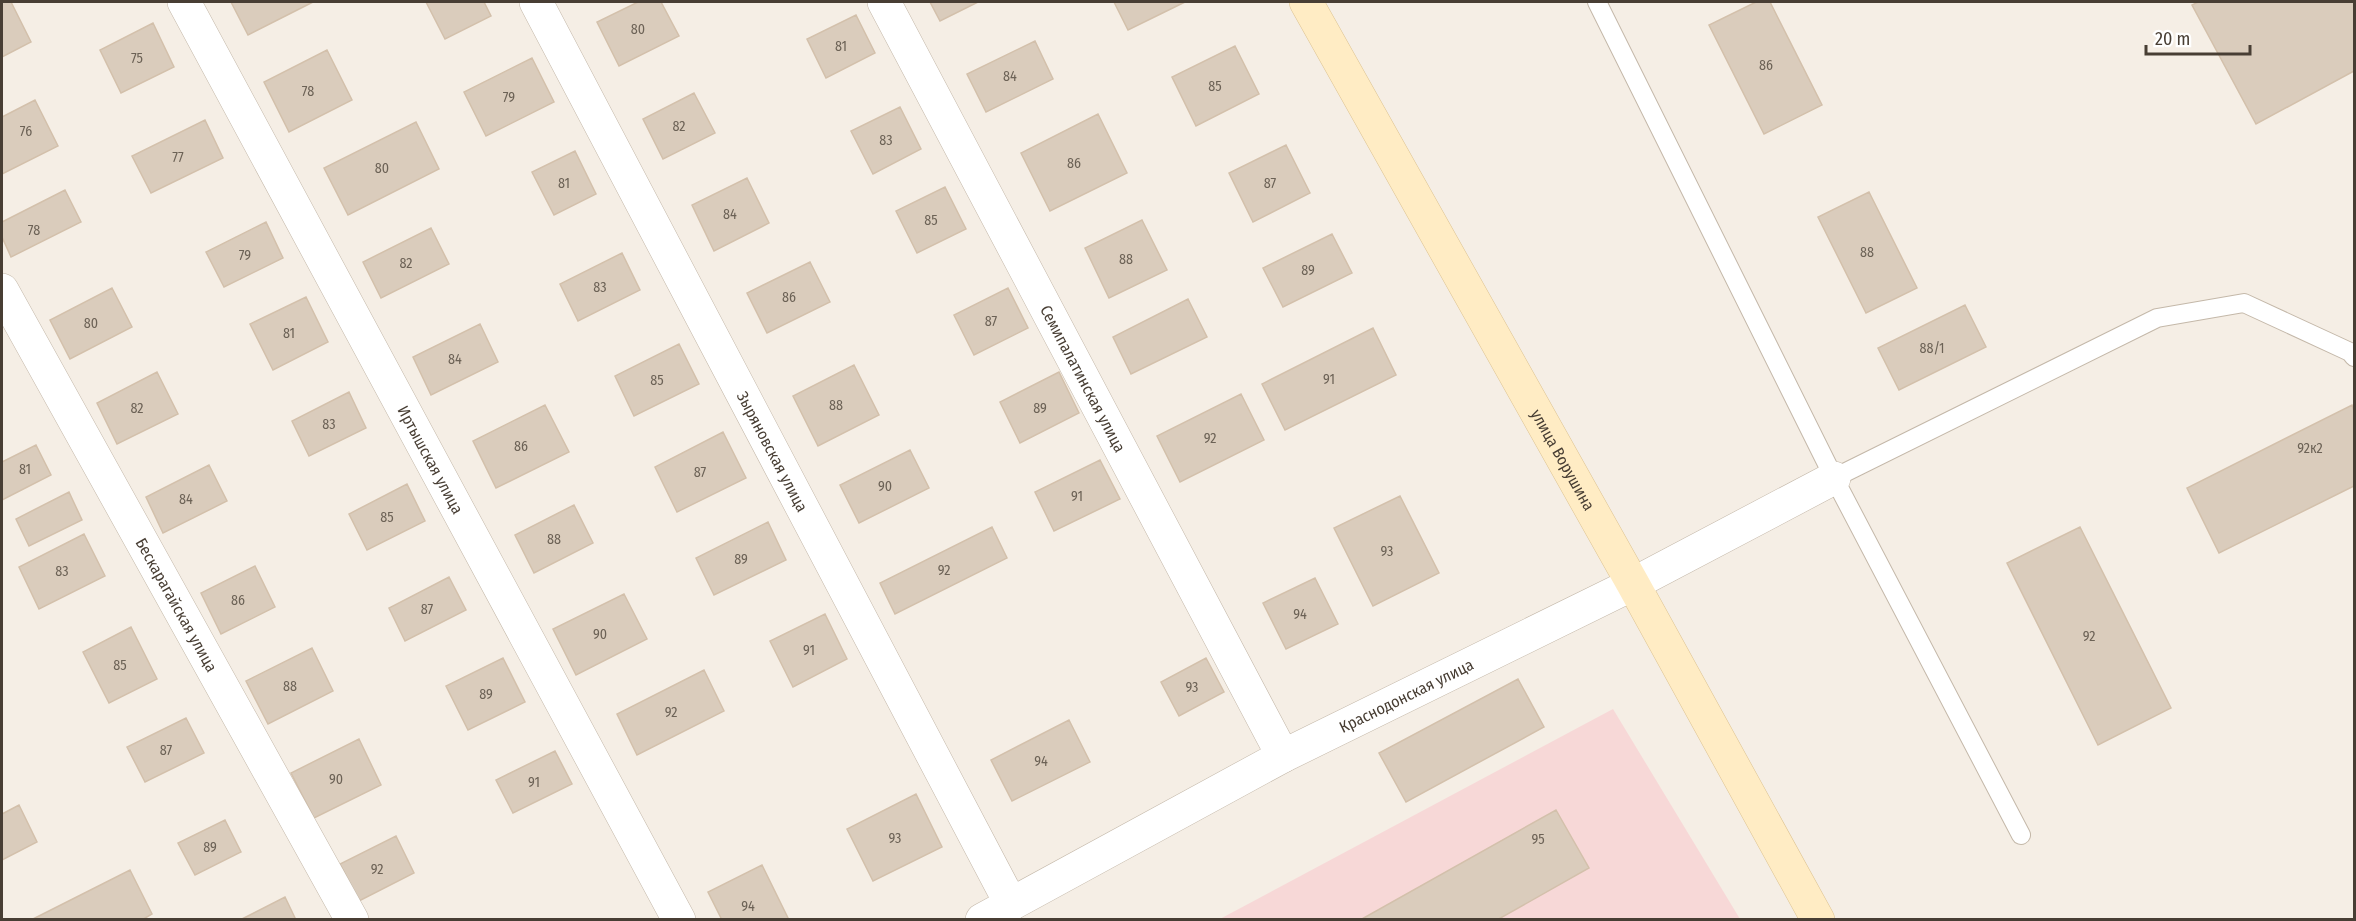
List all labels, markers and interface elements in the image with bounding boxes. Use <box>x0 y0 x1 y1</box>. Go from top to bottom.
scale bar <box>2146 18 2250 56</box>
house number: 80 <box>631 21 645 38</box>
text: 20 m <box>2155 28 2190 50</box>
house number: 81 <box>835 38 847 55</box>
house number: 75 <box>131 50 143 67</box>
house number: 86 <box>1759 57 1773 74</box>
house number: 84 <box>1003 68 1017 85</box>
house number: 85 <box>1208 78 1222 95</box>
house number: 78 <box>302 83 314 100</box>
house number: 79 <box>503 89 515 106</box>
house number: 82 <box>672 118 686 135</box>
house number: 76 <box>20 123 32 140</box>
house number: 83 <box>879 132 893 149</box>
house number: 77 <box>172 149 184 166</box>
house number: 86 <box>1067 155 1081 172</box>
house number: 80 <box>375 160 389 177</box>
house number: 81 <box>558 175 570 192</box>
house number: 87 <box>1264 175 1277 192</box>
house number: 84 <box>723 206 737 223</box>
house number: 85 <box>924 212 938 229</box>
house number: 78 <box>28 222 40 239</box>
house number: 88 <box>1860 244 1874 261</box>
house number: 79 <box>239 247 251 264</box>
house number: 88 <box>1119 251 1133 268</box>
house number: 82 <box>399 255 413 272</box>
house number: 89 <box>1301 262 1315 279</box>
house number: 83 <box>593 279 607 296</box>
house number: 86 <box>782 289 796 306</box>
street label: Семипалатинская улица <box>1036 302 1130 456</box>
house number: 87 <box>985 313 998 330</box>
house number: 80 <box>84 315 98 332</box>
house number: 81 <box>283 325 295 342</box>
house number: 88/1 <box>1919 340 1945 357</box>
house number: 84 <box>448 351 462 368</box>
house number: 91 <box>1323 371 1335 388</box>
house number: 85 <box>650 372 664 389</box>
street label: Зыряновская улица <box>733 388 812 515</box>
house number: 88 <box>829 397 843 414</box>
house number: 82 <box>130 400 144 417</box>
house number: 89 <box>1033 400 1047 417</box>
street label: Иртышская улица <box>393 403 467 518</box>
street label: улица Ворушина <box>1527 406 1599 514</box>
house number: 83 <box>322 416 336 433</box>
house number: 92 <box>1204 430 1216 447</box>
house number: 86 <box>514 438 528 455</box>
house number: 92к2 <box>2297 440 2323 457</box>
house number: 81 <box>19 461 31 478</box>
house number: 87 <box>694 464 707 481</box>
house number: 90 <box>878 478 892 495</box>
house number: 91 <box>1071 488 1083 505</box>
house number: 84 <box>179 491 193 508</box>
house number: 85 <box>380 509 394 526</box>
house number: 88 <box>547 531 561 548</box>
street label: Бескарагайская улица <box>132 535 221 675</box>
house number: 93 <box>1381 543 1393 560</box>
house number: 89 <box>734 551 748 568</box>
house number: 92 <box>938 562 950 579</box>
house number: 83 <box>55 563 69 580</box>
house number: 86 <box>231 592 245 609</box>
house number: 87 <box>421 601 434 618</box>
house number: 94 <box>1293 606 1307 623</box>
house number: 90 <box>593 626 607 643</box>
house number: 92 <box>2083 628 2095 645</box>
house number: 91 <box>803 642 815 659</box>
street label: Краснодонская улица <box>1336 655 1477 737</box>
house number: 85 <box>113 657 127 674</box>
house number: 88 <box>283 678 297 695</box>
house number: 93 <box>1186 679 1198 696</box>
house number: 89 <box>479 686 493 703</box>
house number: 92 <box>665 704 677 721</box>
house number: 87 <box>160 742 173 759</box>
house number: 94 <box>1034 753 1048 770</box>
house number: 90 <box>329 771 343 788</box>
house number: 91 <box>528 774 540 791</box>
house number: 93 <box>889 830 901 847</box>
house number: 95 <box>1531 831 1545 848</box>
house number: 89 <box>203 839 217 856</box>
house number: 92 <box>371 861 383 878</box>
house number: 94 <box>741 898 755 915</box>

